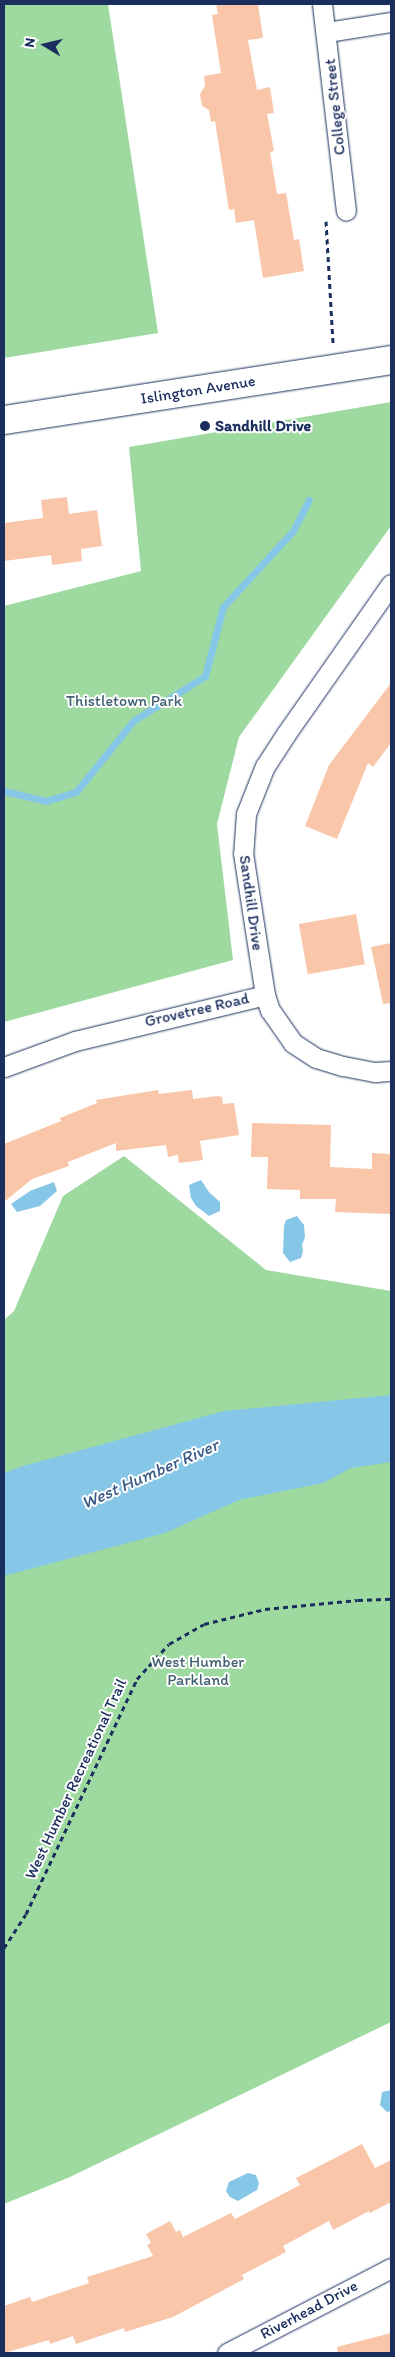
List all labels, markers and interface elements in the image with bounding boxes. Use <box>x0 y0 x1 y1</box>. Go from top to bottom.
north arrow <box>20 20 70 70</box>
text: N <box>21 37 39 49</box>
street label: College Street <box>320 58 350 156</box>
street label: Islington Avenue <box>139 371 257 409</box>
place label: Sandhill Drive <box>215 416 311 436</box>
marker: Sandhill Drive <box>199 420 211 432</box>
park label: Thistletown Park <box>66 691 182 711</box>
street label: Sandhill Drive <box>235 854 267 952</box>
street label: Grovetree Road <box>143 989 251 1031</box>
water label: West Humber River <box>78 1434 222 1514</box>
park label: West Humber Parkland <box>151 1652 245 1690</box>
street label: West Humber Recreational Trail <box>21 1676 131 1882</box>
street label: Riverhead Drive <box>257 2276 361 2344</box>

